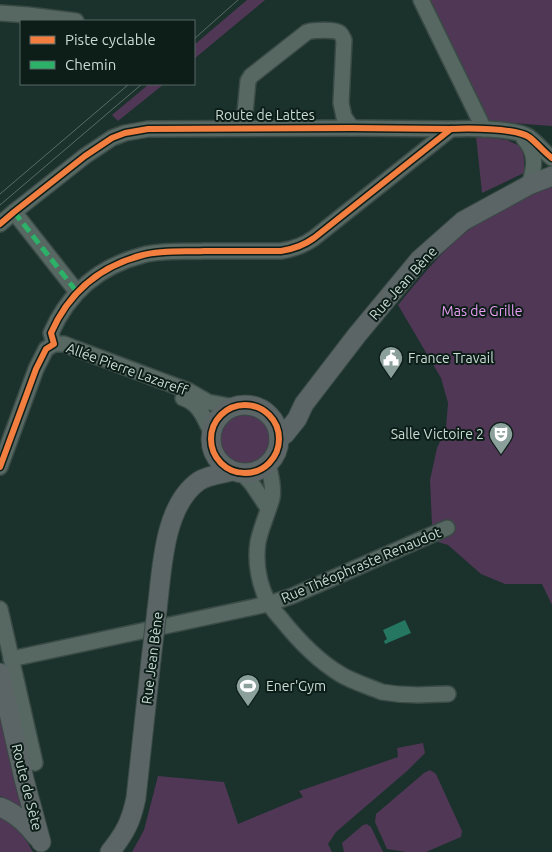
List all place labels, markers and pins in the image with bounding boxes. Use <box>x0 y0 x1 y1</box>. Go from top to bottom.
public building icon: France Travail <box>378 345 404 379</box>
place label: France Travail <box>408 350 494 366</box>
theatre icon: Salle Victoire 2 <box>488 421 514 455</box>
place label: Salle Victoire 2 <box>391 426 484 442</box>
sports icon: Ener'Gym <box>235 673 261 707</box>
place label: Ener'Gym <box>266 678 326 694</box>

